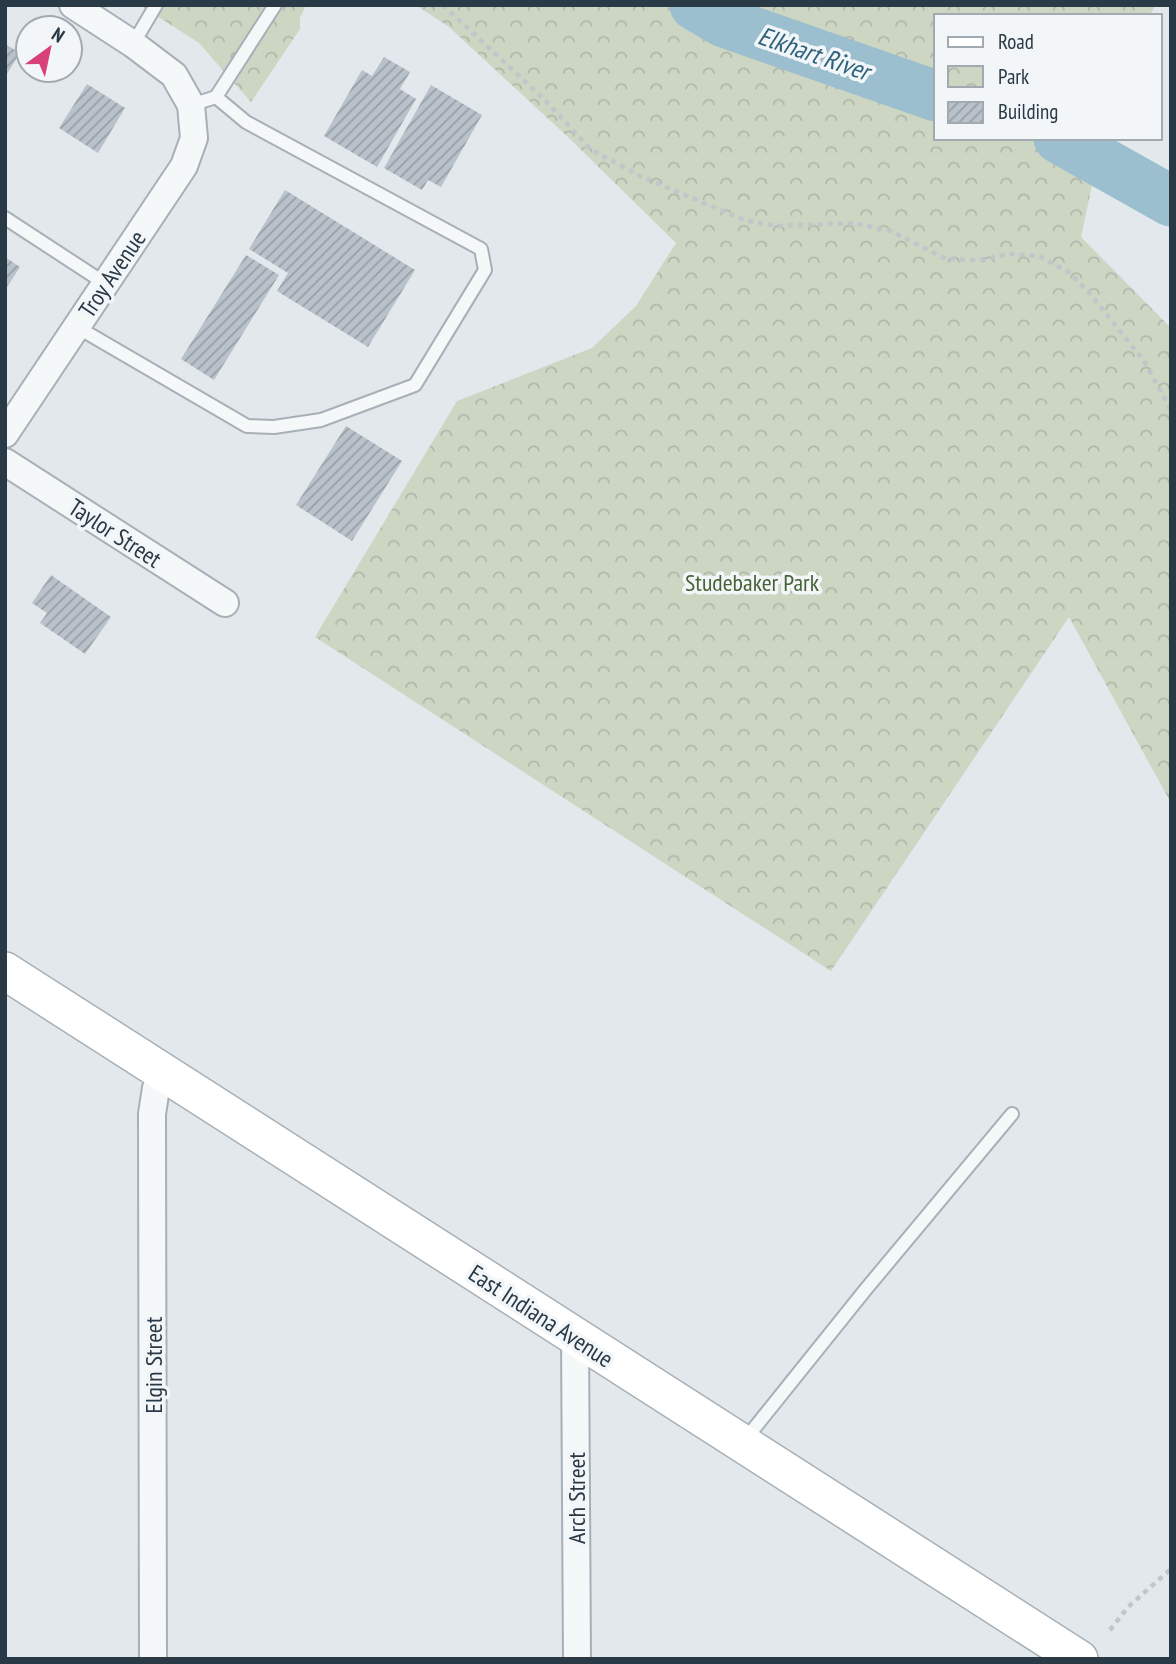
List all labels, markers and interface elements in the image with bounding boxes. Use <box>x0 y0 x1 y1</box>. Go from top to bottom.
north arrow <box>14 14 84 84</box>
legend <box>934 14 1162 140</box>
water label: Elkhart River <box>754 19 878 89</box>
text: N <box>47 22 69 48</box>
text: Road <box>998 28 1034 55</box>
text: Park <box>998 63 1029 90</box>
text: Building <box>998 98 1058 125</box>
street label: Troy Avenue <box>72 224 152 324</box>
street label: Taylor Street <box>63 492 168 575</box>
park label: Studebaker Park <box>685 567 820 598</box>
street label: East Indiana Avenue <box>463 1258 619 1374</box>
street label: Elgin Street <box>138 1316 169 1413</box>
street label: Arch Street <box>561 1452 592 1544</box>

